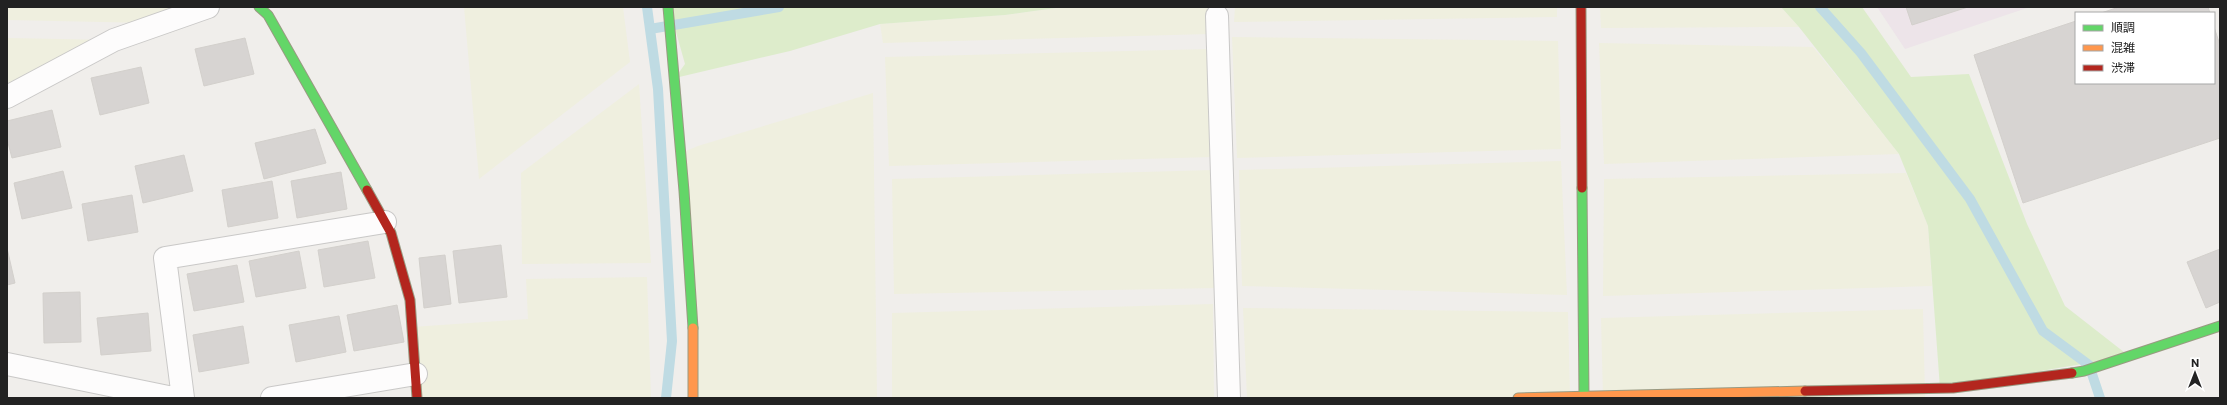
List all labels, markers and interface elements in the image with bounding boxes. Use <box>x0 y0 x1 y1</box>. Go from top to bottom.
legend <box>2075 12 2215 84</box>
text: 順調 <box>2111 20 2135 34</box>
text: 混雑 <box>2111 40 2135 54</box>
text: 渋滞 <box>2111 60 2135 74</box>
north arrow <box>2175 353 2215 393</box>
text: N <box>2191 356 2199 369</box>

